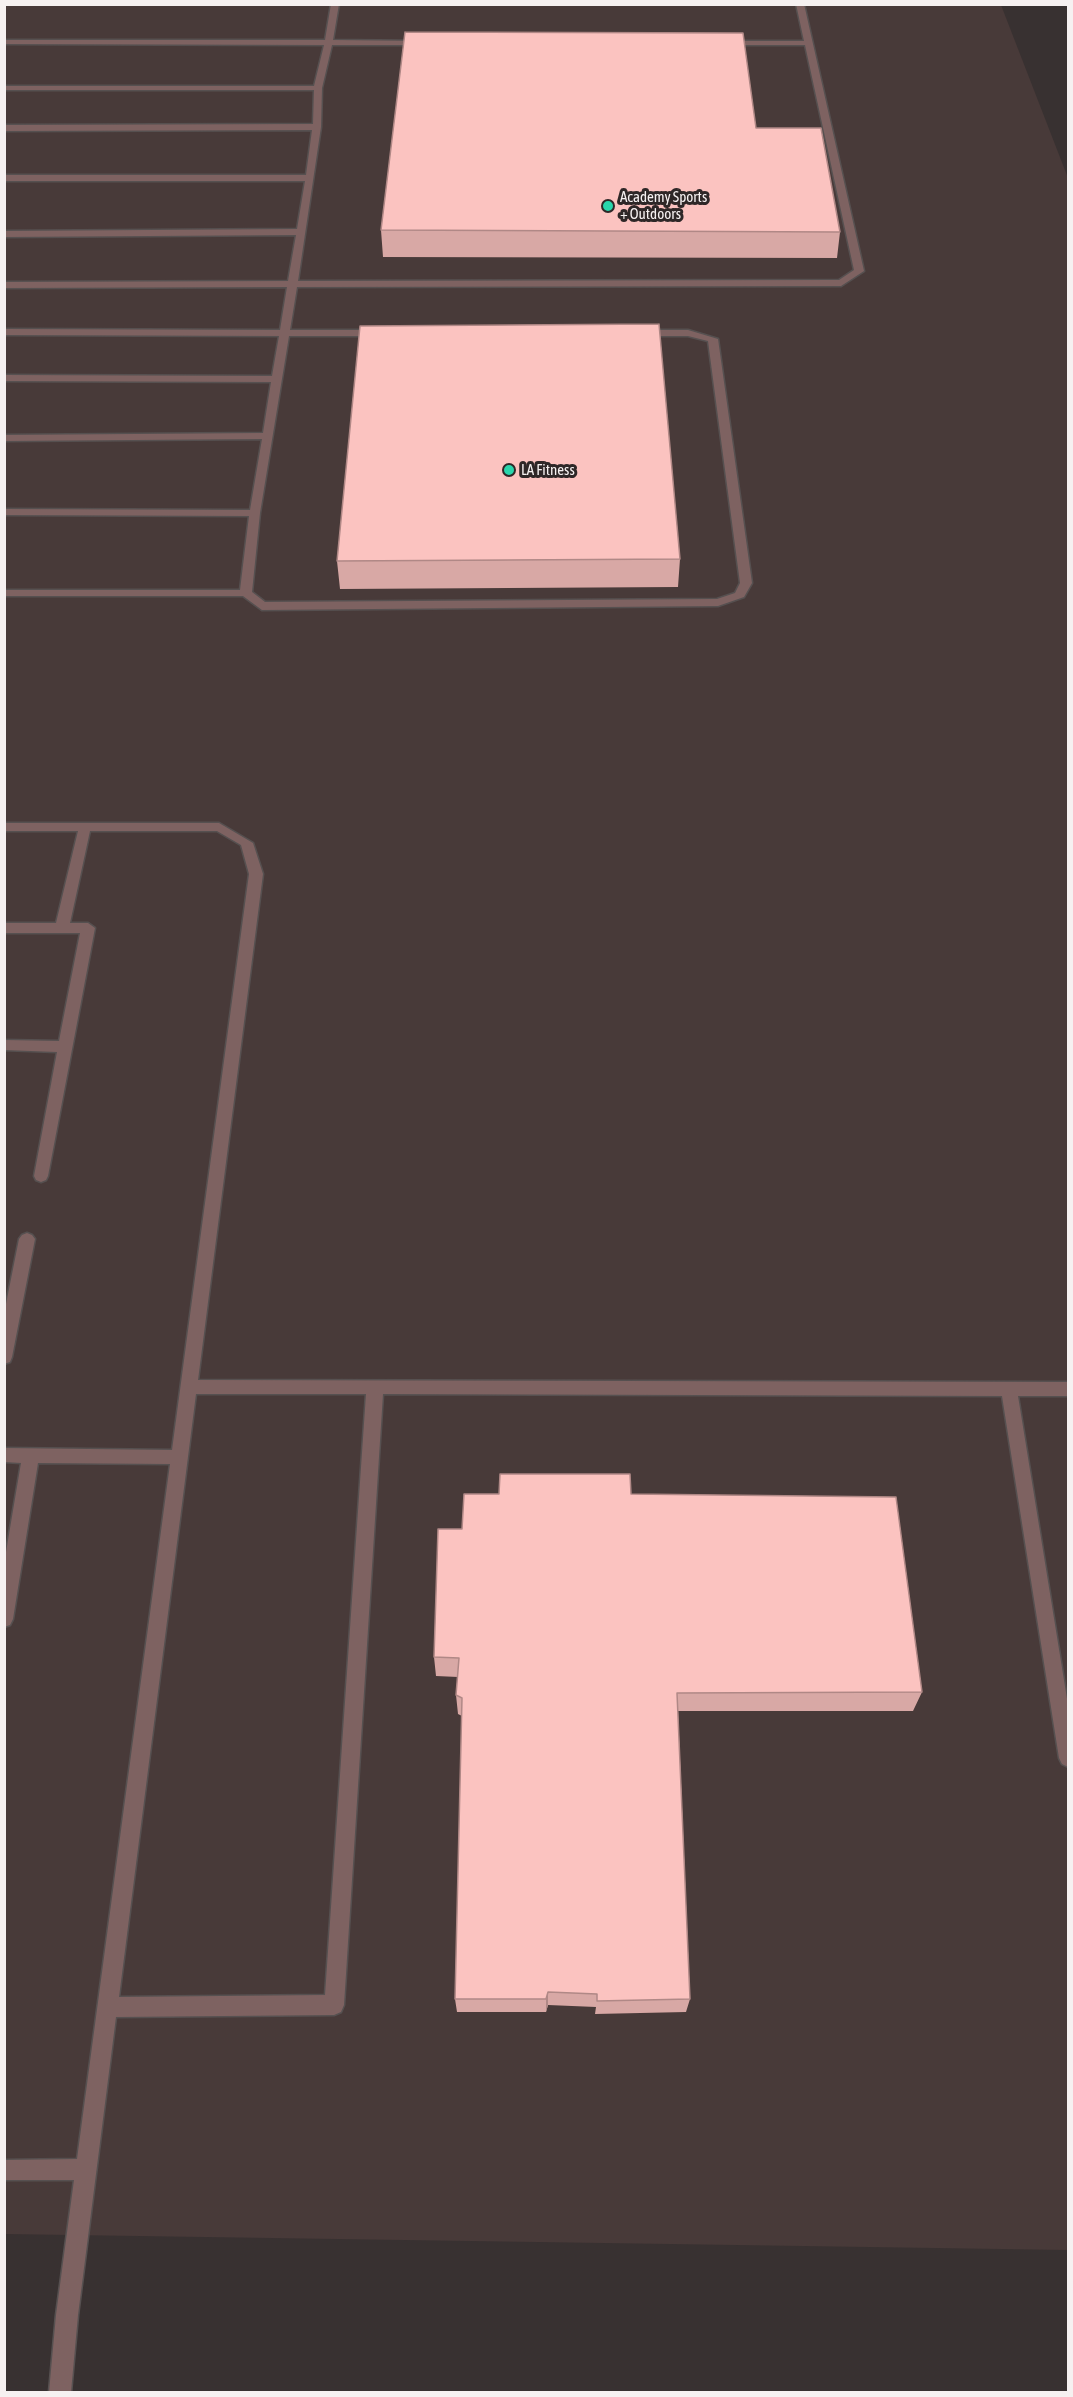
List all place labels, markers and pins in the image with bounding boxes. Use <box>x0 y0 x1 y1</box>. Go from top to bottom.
place label: Academy Sports + Outdoors <box>620 188 707 223</box>
marker: Academy Sports + Outdoors <box>601 199 615 213</box>
place label: LA Fitness <box>521 461 575 479</box>
marker: LA Fitness <box>502 463 516 477</box>

